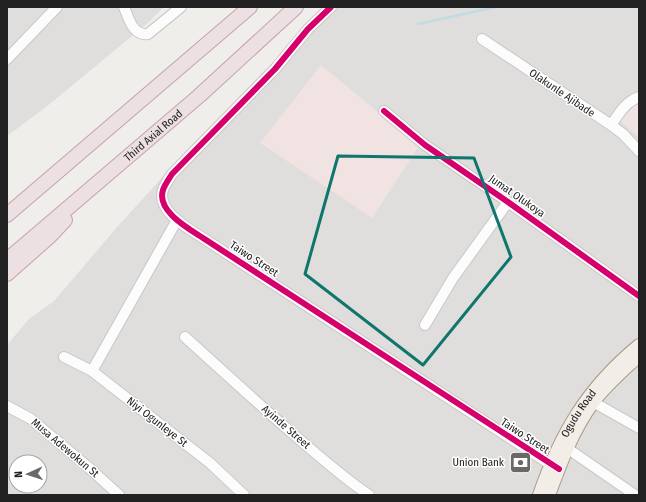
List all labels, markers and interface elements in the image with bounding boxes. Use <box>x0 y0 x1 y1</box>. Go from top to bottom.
street label: Olakunle Ajibade <box>527 66 597 120</box>
street label: Third Axial Road <box>121 107 185 164</box>
street label: Jumat Olukoya <box>487 172 547 220</box>
street label: Taiwo Street <box>227 238 281 280</box>
street label: Ogudu Road <box>558 387 599 440</box>
street label: Niyi Ogunleye St <box>124 394 190 450</box>
street label: Ayinde Street <box>259 402 313 452</box>
street label: Taiwo Street <box>498 415 552 457</box>
street label: Musa Adewokun St <box>28 416 102 480</box>
bank icon: Union Bank <box>507 449 533 475</box>
north arrow <box>8 454 48 494</box>
place label: Union Bank <box>452 456 505 469</box>
text: N <box>12 471 25 478</box>

